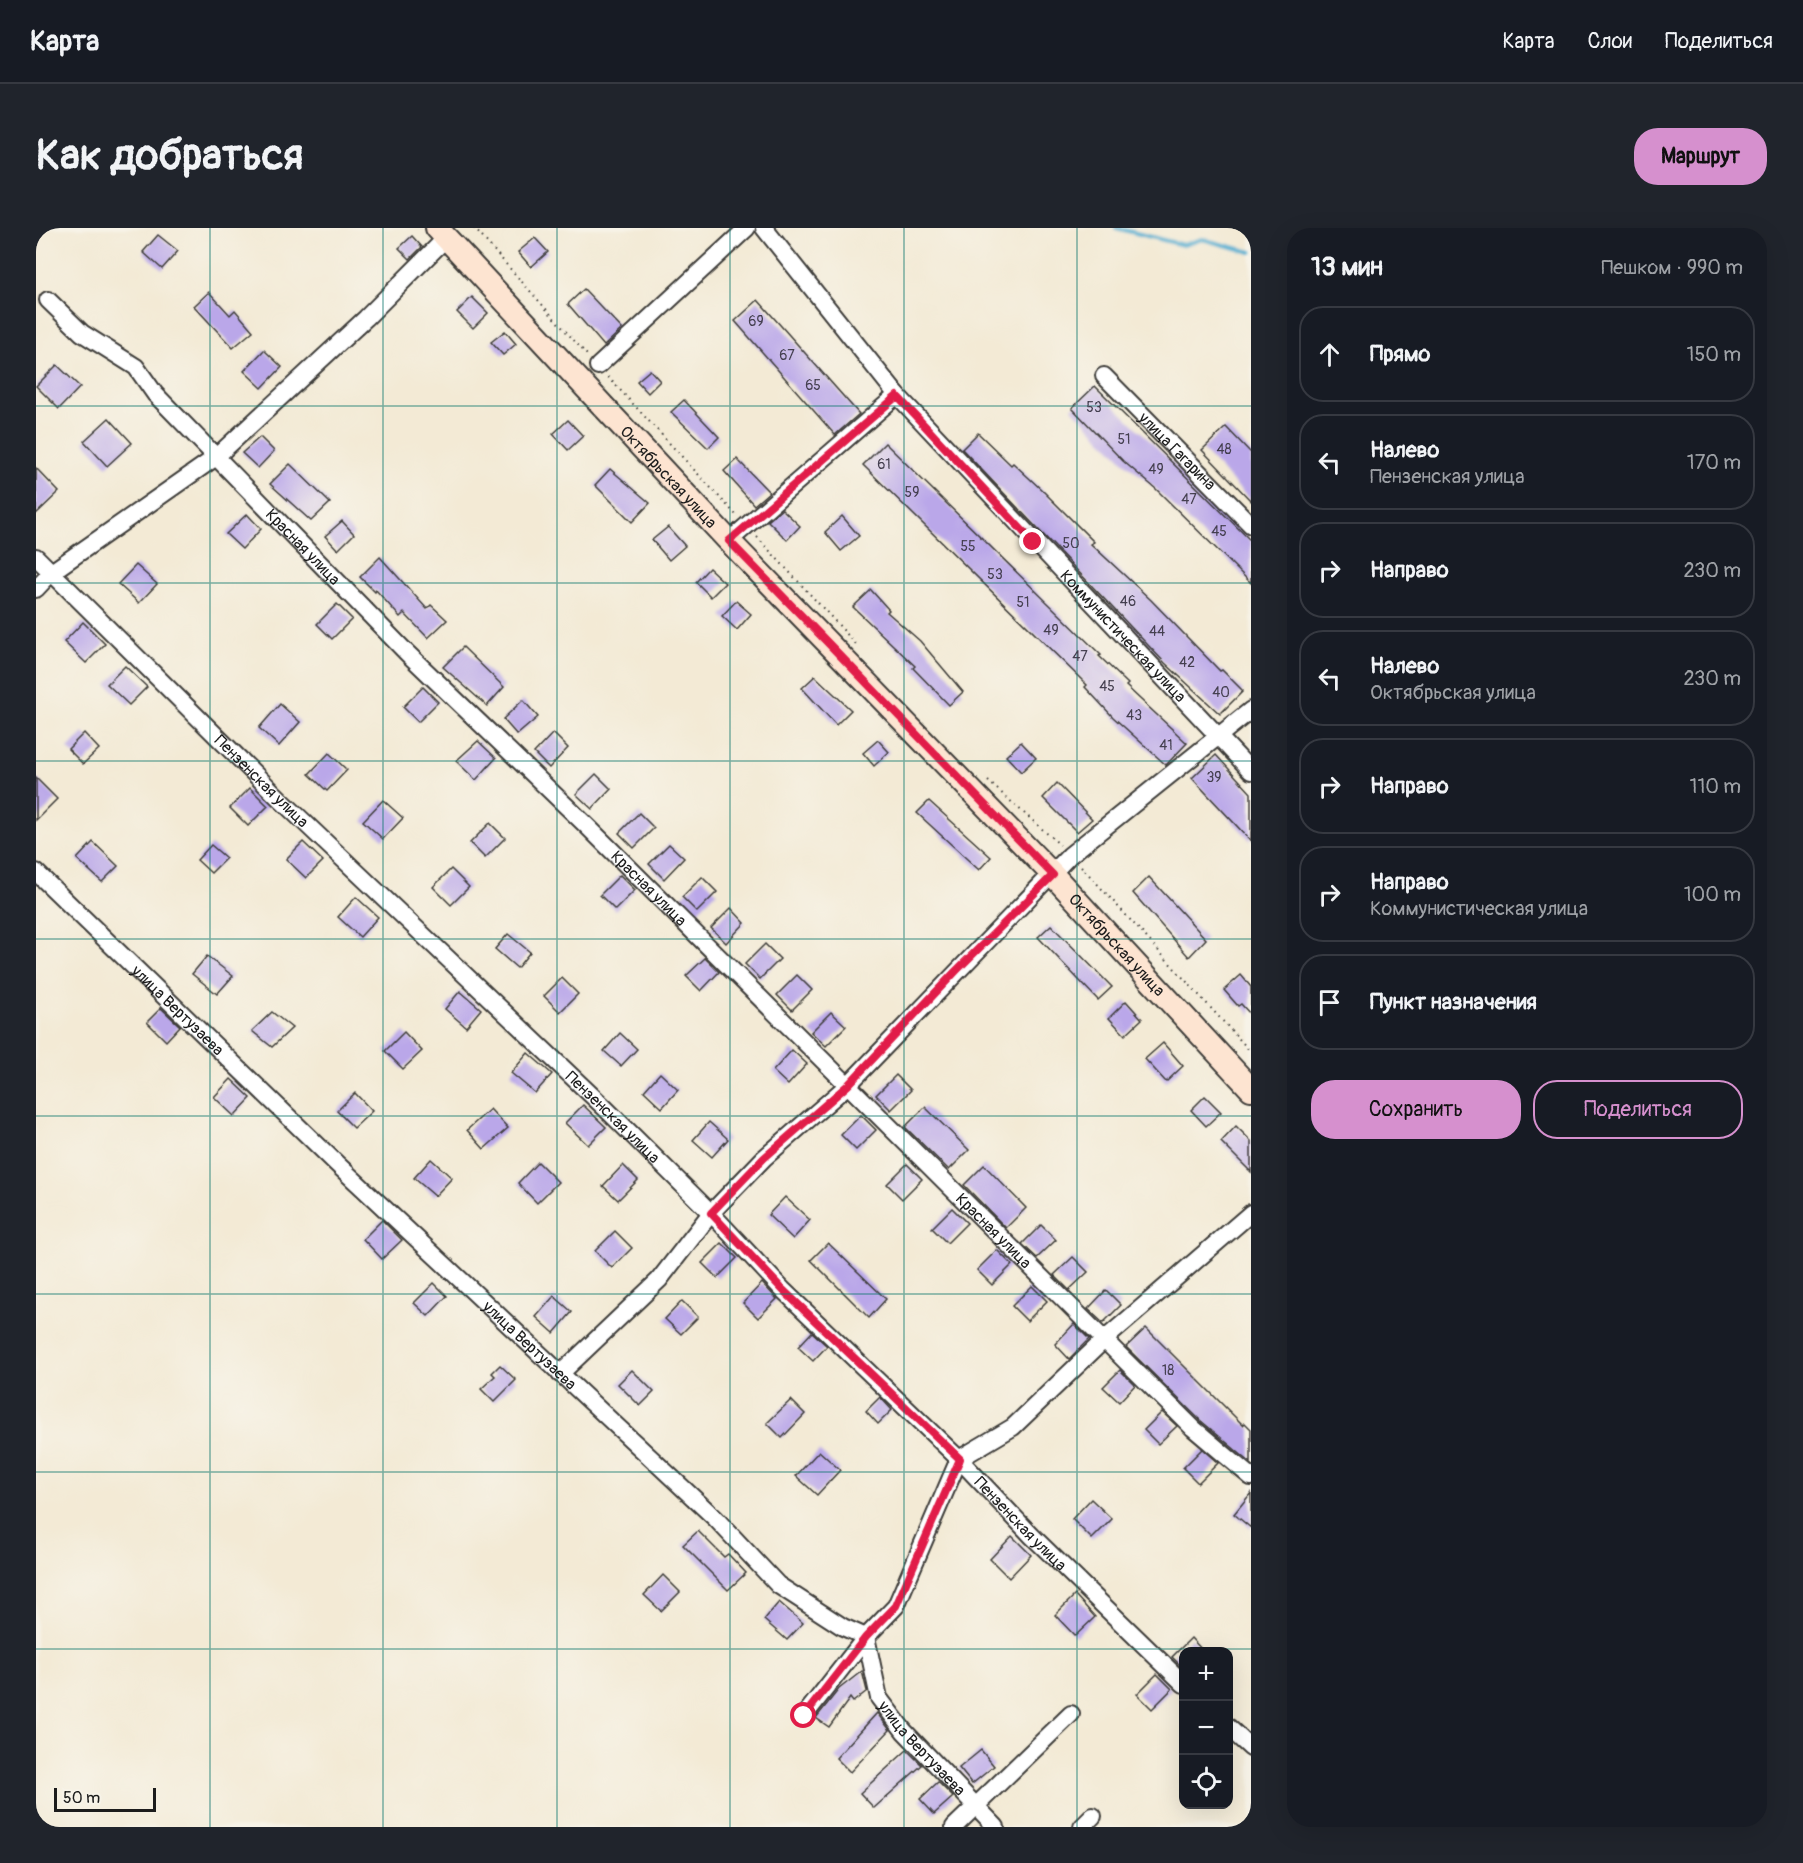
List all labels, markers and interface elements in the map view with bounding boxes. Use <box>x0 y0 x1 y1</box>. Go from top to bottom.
text: Карта <box>30 24 99 59</box>
text: Карта <box>1502 28 1554 55</box>
text: Слои <box>1587 28 1632 55</box>
text: Поделиться <box>1665 28 1773 55</box>
button: Маршрут <box>1634 128 1767 185</box>
text: Как добраться <box>36 130 303 182</box>
text: 13 мин <box>1311 251 1383 283</box>
text: Пешком · 990 m <box>1601 255 1743 280</box>
house number: 69 <box>748 313 764 330</box>
icon: ahead <box>1313 338 1346 371</box>
text: Прямо <box>1370 340 1430 368</box>
text: 150 m <box>1687 342 1741 367</box>
house number: 67 <box>779 347 795 364</box>
house number: 65 <box>805 377 821 394</box>
house number: 53 <box>1086 399 1102 416</box>
street label: улица Гагарина <box>1134 408 1220 495</box>
street label: Октябрьская улица <box>616 422 721 533</box>
house number: 51 <box>1117 431 1131 448</box>
text: Налево <box>1370 436 1439 464</box>
house number: 48 <box>1216 441 1232 458</box>
icon: left <box>1313 446 1346 479</box>
text: 170 m <box>1687 450 1741 475</box>
house number: 61 <box>877 456 891 473</box>
house number: 49 <box>1148 461 1164 478</box>
text: Пензенская улица <box>1370 464 1525 489</box>
house number: 59 <box>905 484 919 501</box>
house number: 47 <box>1181 491 1197 508</box>
street label: Красная улица <box>261 505 344 590</box>
house number: 45 <box>1211 523 1227 540</box>
route end <box>1019 528 1045 554</box>
house number: 50 <box>1062 535 1080 552</box>
house number: 55 <box>960 538 976 555</box>
icon: right <box>1313 554 1346 587</box>
text: Направо <box>1370 556 1449 584</box>
text: 230 m <box>1684 558 1741 583</box>
house number: 53 <box>987 566 1003 583</box>
street label: Коммунистическая улица <box>1056 566 1190 707</box>
house number: 46 <box>1120 593 1136 610</box>
house number: 51 <box>1016 594 1030 611</box>
house number: 49 <box>1043 622 1059 639</box>
house number: 44 <box>1149 623 1165 640</box>
house number: 47 <box>1072 648 1088 665</box>
text: Налево <box>1370 652 1439 680</box>
house number: 42 <box>1179 654 1195 671</box>
icon: left <box>1313 662 1346 695</box>
text: 230 m <box>1684 666 1741 691</box>
house number: 45 <box>1099 678 1115 695</box>
text: Октябрьская улица <box>1370 680 1536 705</box>
house number: 40 <box>1212 684 1230 701</box>
house number: 43 <box>1126 707 1142 724</box>
street label: Пензенская улица <box>210 731 312 832</box>
house number: 41 <box>1159 737 1173 754</box>
house number: 39 <box>1206 769 1222 786</box>
icon: right <box>1313 770 1346 803</box>
text: Направо <box>1370 772 1449 800</box>
text: 110 m <box>1690 774 1741 799</box>
street label: Красная улица <box>607 847 691 930</box>
text: Направо <box>1370 868 1449 896</box>
icon: right <box>1313 878 1346 911</box>
text: 100 m <box>1684 882 1741 907</box>
street label: Октябрьская улица <box>1064 890 1169 1001</box>
text: Коммунистическая улица <box>1370 896 1588 921</box>
street label: улица Вертузаева <box>126 961 228 1060</box>
icon: arrive <box>1313 986 1346 1019</box>
text: Пункт назначения <box>1370 988 1537 1016</box>
street label: Пензенская улица <box>561 1067 664 1168</box>
button: Сохранить <box>1311 1080 1521 1139</box>
button: Поделиться <box>1533 1080 1743 1139</box>
street label: Красная улица <box>951 1189 1035 1273</box>
street label: улица Вертузаева <box>478 1296 581 1394</box>
house number: 18 <box>1162 1362 1174 1379</box>
street label: Пензенская улица <box>970 1473 1071 1575</box>
map controls <box>1179 1647 1233 1809</box>
button: + <box>1179 1647 1233 1701</box>
street label: улица Вертузаева <box>873 1696 969 1800</box>
button: − <box>1179 1701 1233 1755</box>
route start <box>790 1702 816 1728</box>
button: locate <box>1179 1755 1233 1809</box>
scale bar <box>54 1785 156 1812</box>
text: 50 m <box>63 1788 100 1808</box>

